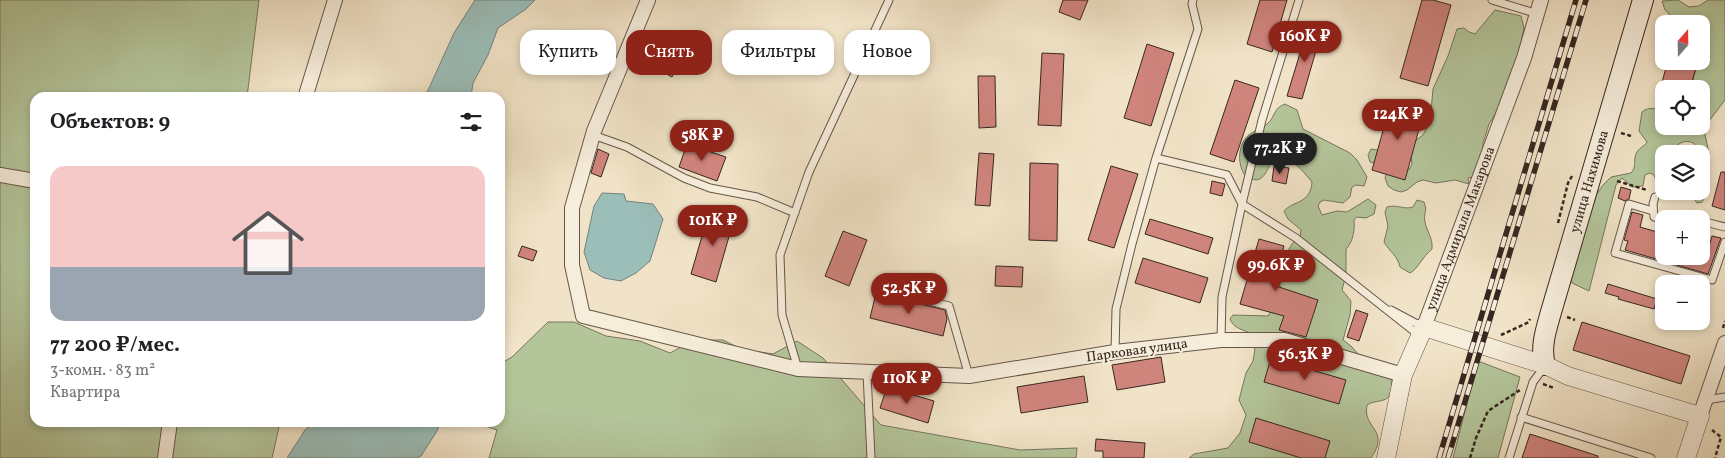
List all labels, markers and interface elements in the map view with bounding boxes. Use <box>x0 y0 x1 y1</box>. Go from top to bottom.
north arrow <box>1655 15 1710 70</box>
map controls <box>1655 15 1710 330</box>
pin: 160K ₽ <box>1264 20 1346 63</box>
text: 160K ₽ <box>1280 26 1330 48</box>
chip: Купить <box>520 30 616 75</box>
chip: Снять <box>626 30 712 75</box>
chip: Фильтры <box>722 30 834 75</box>
chip: Новое <box>844 30 930 75</box>
button: locate <box>1655 80 1710 135</box>
pin: 124K ₽ <box>1357 98 1439 141</box>
text: 124K ₽ <box>1373 104 1423 126</box>
text: Объектов: 9 <box>50 108 170 137</box>
icon: filters <box>457 108 485 136</box>
pin: 58K ₽ <box>667 120 737 162</box>
text: 58K ₽ <box>681 125 723 147</box>
street label: улица Нахимова <box>1565 128 1614 235</box>
pin: 77.2K ₽ <box>1234 132 1326 175</box>
text: 77.2K ₽ <box>1254 138 1306 160</box>
street label: улица Адмирала Макарова <box>1421 144 1500 313</box>
button: layers <box>1655 145 1710 200</box>
icon: home <box>223 198 313 288</box>
pin: 101K ₽ <box>672 204 754 247</box>
text: 101K ₽ <box>689 210 737 232</box>
button: + <box>1655 210 1710 265</box>
pin: 99.6K ₽ <box>1230 250 1322 292</box>
text: 99.6K ₽ <box>1248 255 1304 277</box>
pin: 52.5K ₽ <box>863 272 955 315</box>
button: − <box>1655 275 1710 330</box>
text: 52.5K ₽ <box>882 278 936 300</box>
text: 77 200 ₽/мес. <box>50 331 180 360</box>
street label: Парковая улица <box>1085 334 1189 368</box>
pin: 56.3K ₽ <box>1259 338 1351 381</box>
text: 56.3K ₽ <box>1278 344 1332 366</box>
text: 3-комн. · 83 m² <box>50 360 155 382</box>
pin: 110K ₽ <box>866 362 948 405</box>
text: 110K ₽ <box>883 368 931 390</box>
text: Квартира <box>50 382 120 404</box>

